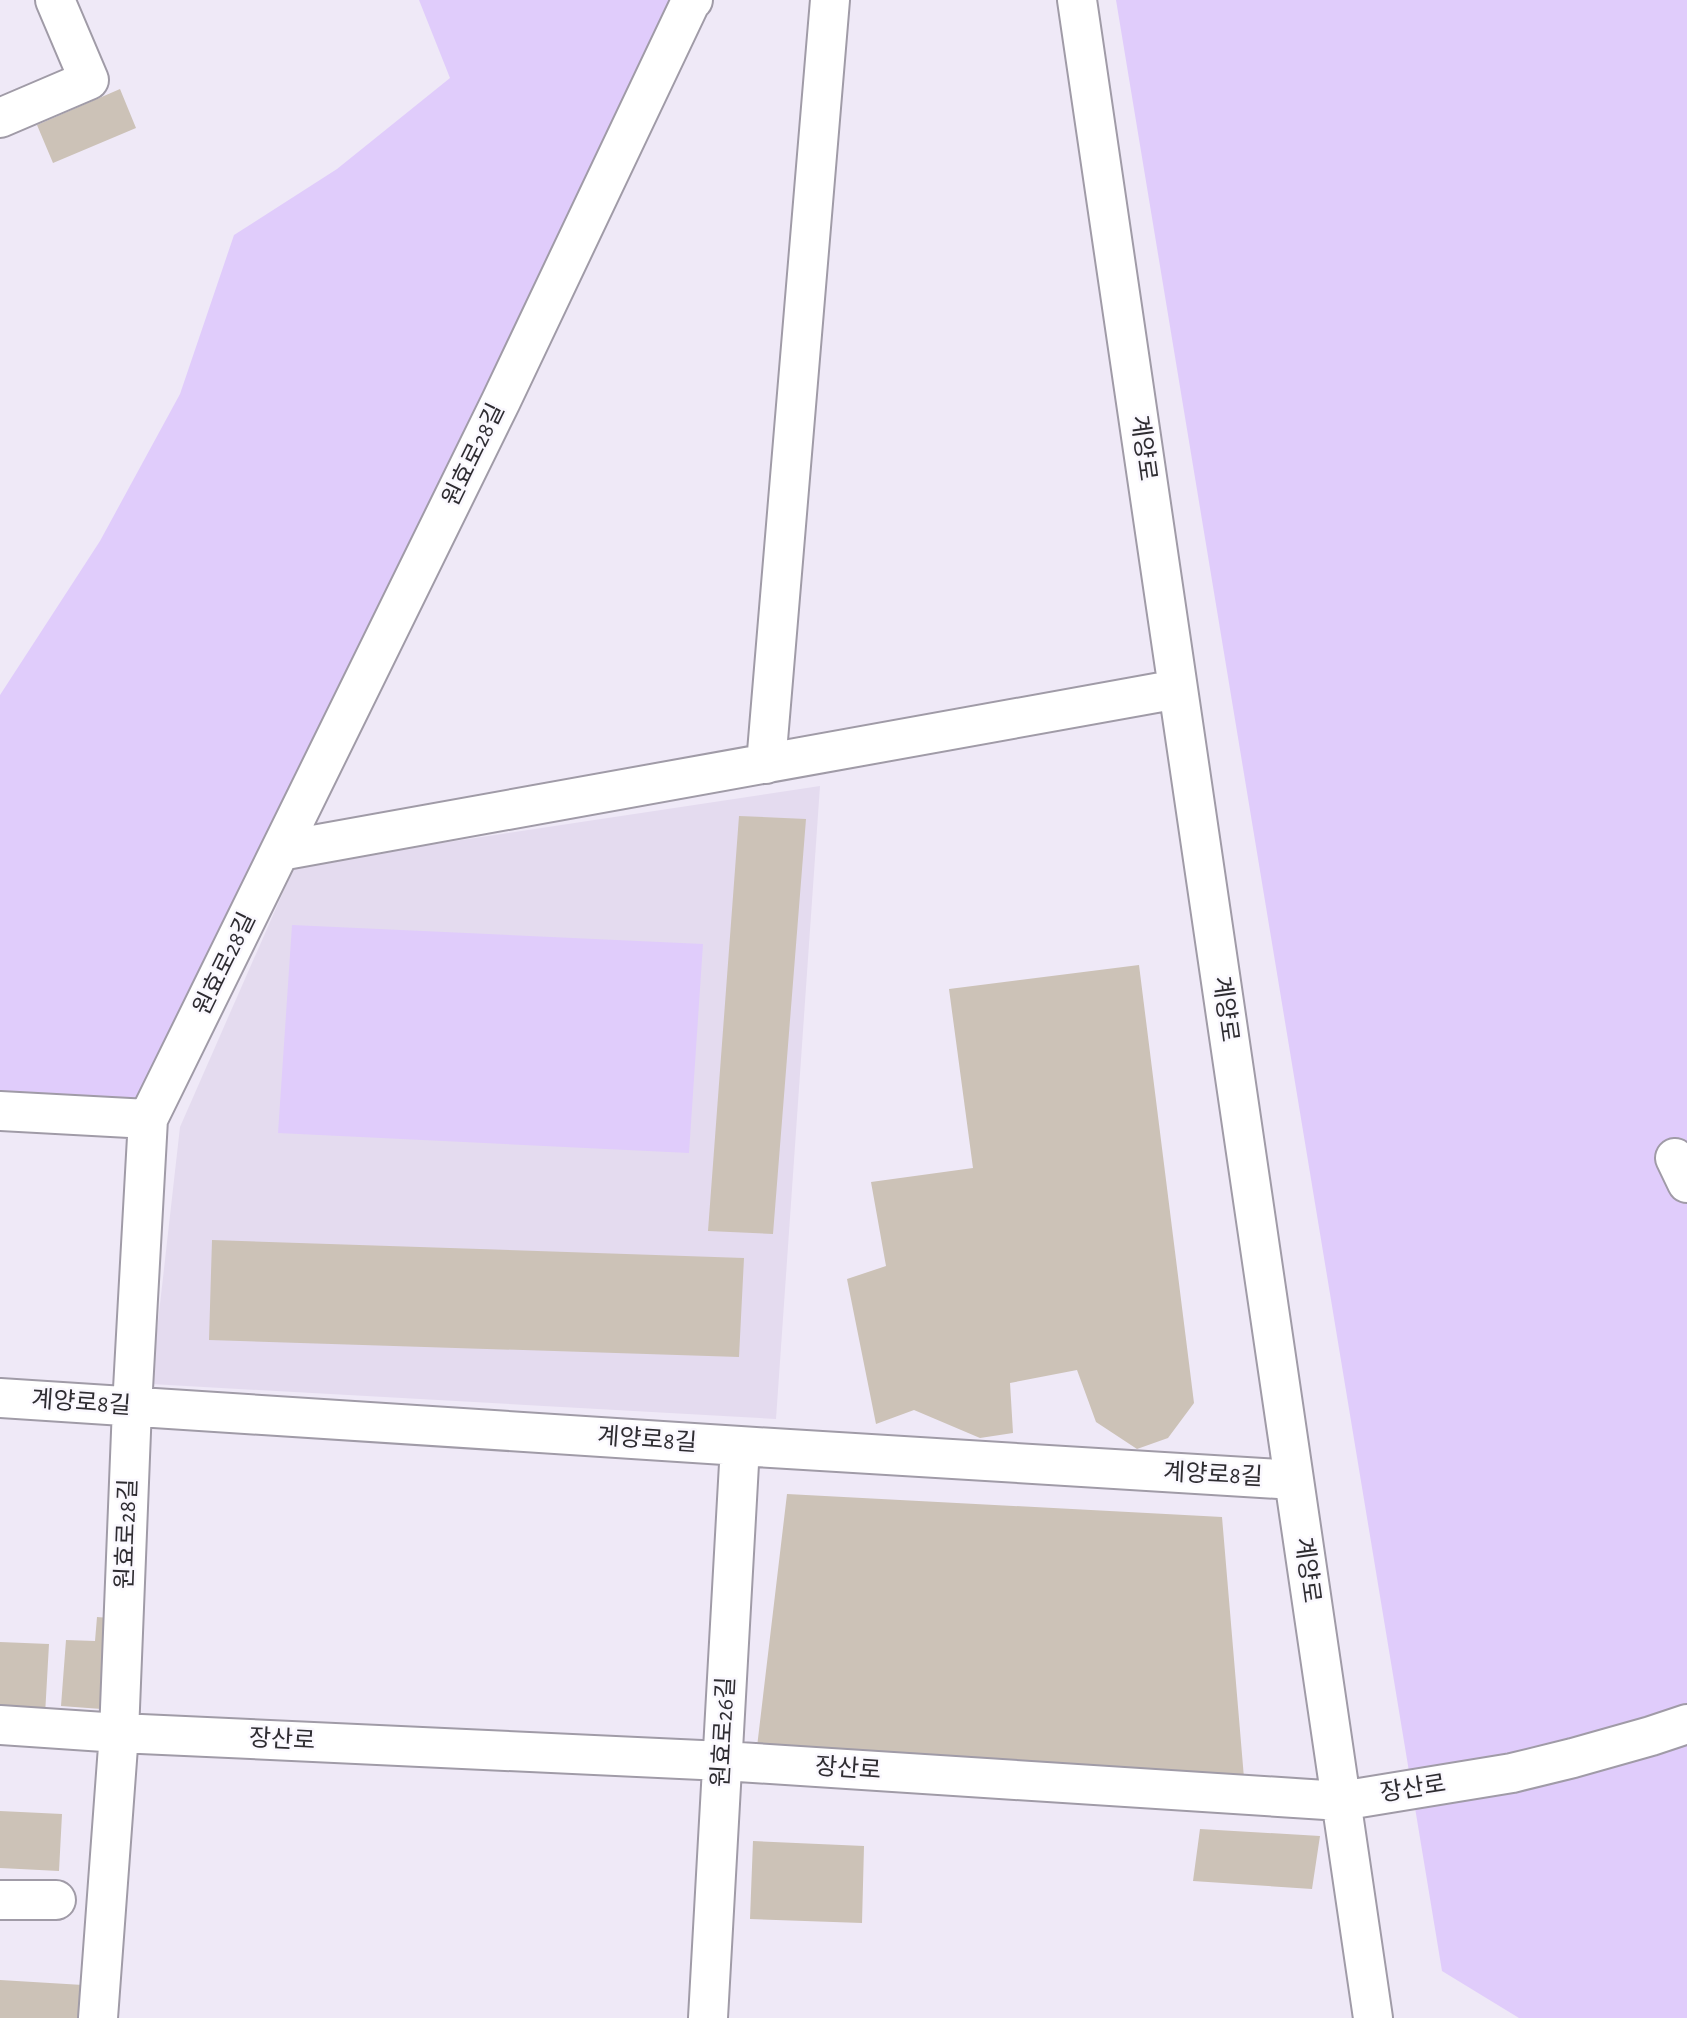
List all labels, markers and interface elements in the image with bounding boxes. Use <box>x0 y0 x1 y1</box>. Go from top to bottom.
street label: 원효로28길 <box>438 400 509 510</box>
street label: 계양로 <box>1127 413 1160 482</box>
street label: 원효로28길 <box>189 909 260 1019</box>
street label: 계양로 <box>1209 974 1242 1043</box>
street label: 계양로8길 <box>30 1387 132 1418</box>
street label: 계양로8길 <box>596 1424 698 1455</box>
street label: 계양로8길 <box>1163 1459 1263 1490</box>
street label: 원효로28길 <box>112 1478 141 1590</box>
street label: 계양로 <box>1291 1535 1324 1604</box>
street label: 원효로26길 <box>708 1676 739 1788</box>
street label: 장산로 <box>248 1724 316 1754</box>
street label: 장산로 <box>814 1753 882 1783</box>
street label: 장산로 <box>1378 1770 1448 1806</box>

